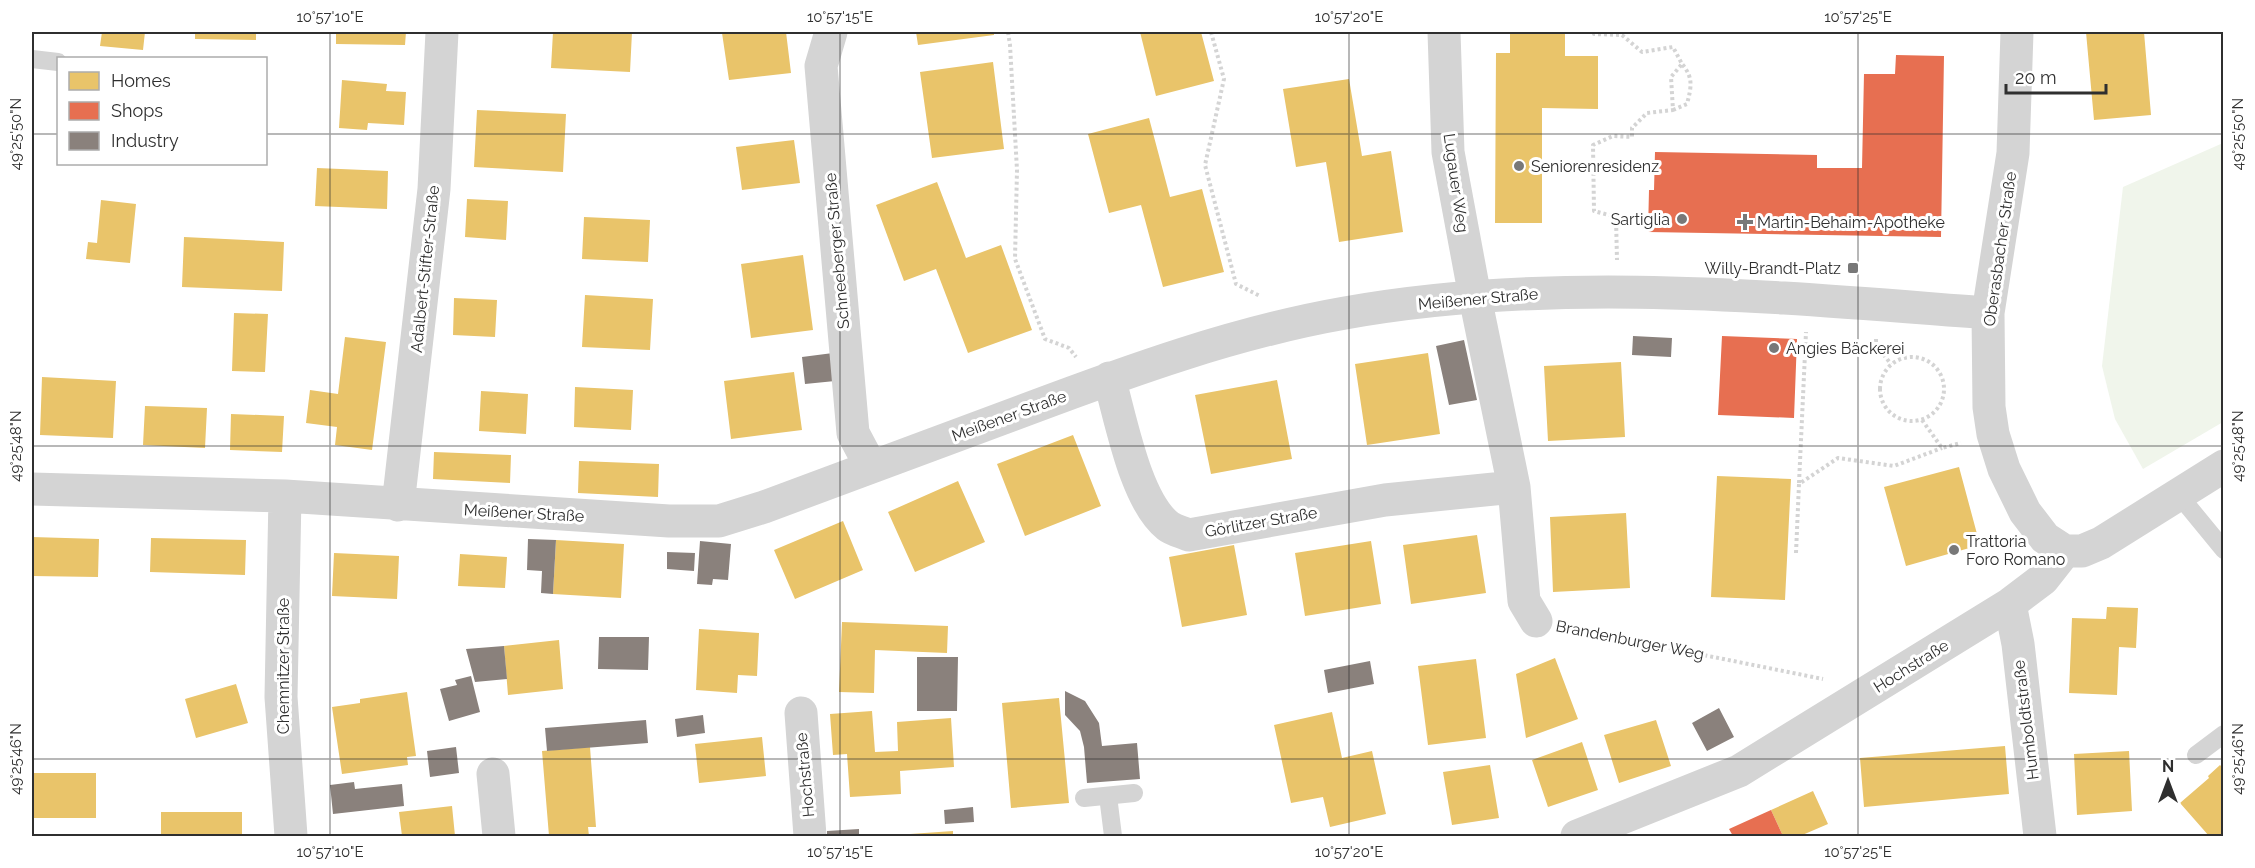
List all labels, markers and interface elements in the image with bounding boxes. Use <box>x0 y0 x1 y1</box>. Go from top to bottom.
text: 10°57'10"E <box>296 8 364 26</box>
text: 10°57'15"E <box>807 8 873 26</box>
text: 10°57'20"E <box>1315 8 1383 26</box>
text: 10°57'25"E <box>1824 8 1892 26</box>
legend <box>57 57 267 165</box>
scale bar <box>2006 57 2106 95</box>
text: 20 m <box>2015 67 2057 88</box>
text: Homes <box>111 70 171 91</box>
text: 49°25'50"N <box>7 98 25 170</box>
text: 49°25'50"N <box>2229 98 2247 170</box>
text: Shops <box>111 100 163 121</box>
text: Industry <box>111 130 179 151</box>
street label: Lugauer Weg <box>1440 132 1472 234</box>
place label: Seniorenresidenz <box>1531 157 1659 176</box>
marker: Seniorenresidenz <box>1512 159 1526 173</box>
street label: Oberasbacher Straße <box>1980 170 2020 328</box>
street label: Schneeberger Straße <box>821 172 853 330</box>
street label: Adalbert-Stifter-Straße <box>407 184 443 354</box>
place label: Sartiglia <box>1611 210 1670 229</box>
marker: Sartiglia <box>1675 212 1689 226</box>
place label: Martin-Behaim-Apotheke <box>1757 213 1945 232</box>
marker: Martin-Behaim-Apotheke <box>1738 215 1752 229</box>
place label: Willy-Brandt-Platz <box>1705 259 1841 278</box>
marker: Willy-Brandt-Platz <box>1846 261 1860 275</box>
street label: Meißener Straße <box>1417 284 1539 314</box>
place label: Angies Bäckerei <box>1786 339 1905 358</box>
marker: Angies Bäckerei <box>1767 341 1781 355</box>
street label: Meißener Straße <box>949 386 1069 446</box>
text: 49°25'48"N <box>7 410 25 482</box>
text: 49°25'48"N <box>2229 410 2247 482</box>
street label: Meißener Straße <box>463 500 585 526</box>
street label: Görlitzer Straße <box>1203 503 1319 541</box>
place label: Trattoria Foro Romano <box>1966 532 2065 569</box>
marker: Trattoria Foro Romano <box>1947 543 1961 557</box>
street label: Chemnitzer Straße <box>274 598 293 734</box>
street label: Brandenburger Weg <box>1554 616 1706 664</box>
street label: Hochstraße <box>1870 635 1952 697</box>
street label: Humboldtstraße <box>2009 659 2043 781</box>
text: 49°25'46"N <box>7 723 25 795</box>
text: 49°25'46"N <box>2229 723 2247 795</box>
street label: Hochstraße <box>792 732 818 818</box>
north arrow <box>2138 751 2198 811</box>
text: N <box>2162 757 2174 776</box>
text: 10°57'10"E <box>296 843 364 861</box>
text: 10°57'15"E <box>807 843 873 861</box>
text: 10°57'20"E <box>1315 843 1383 861</box>
text: 10°57'25"E <box>1824 843 1892 861</box>

